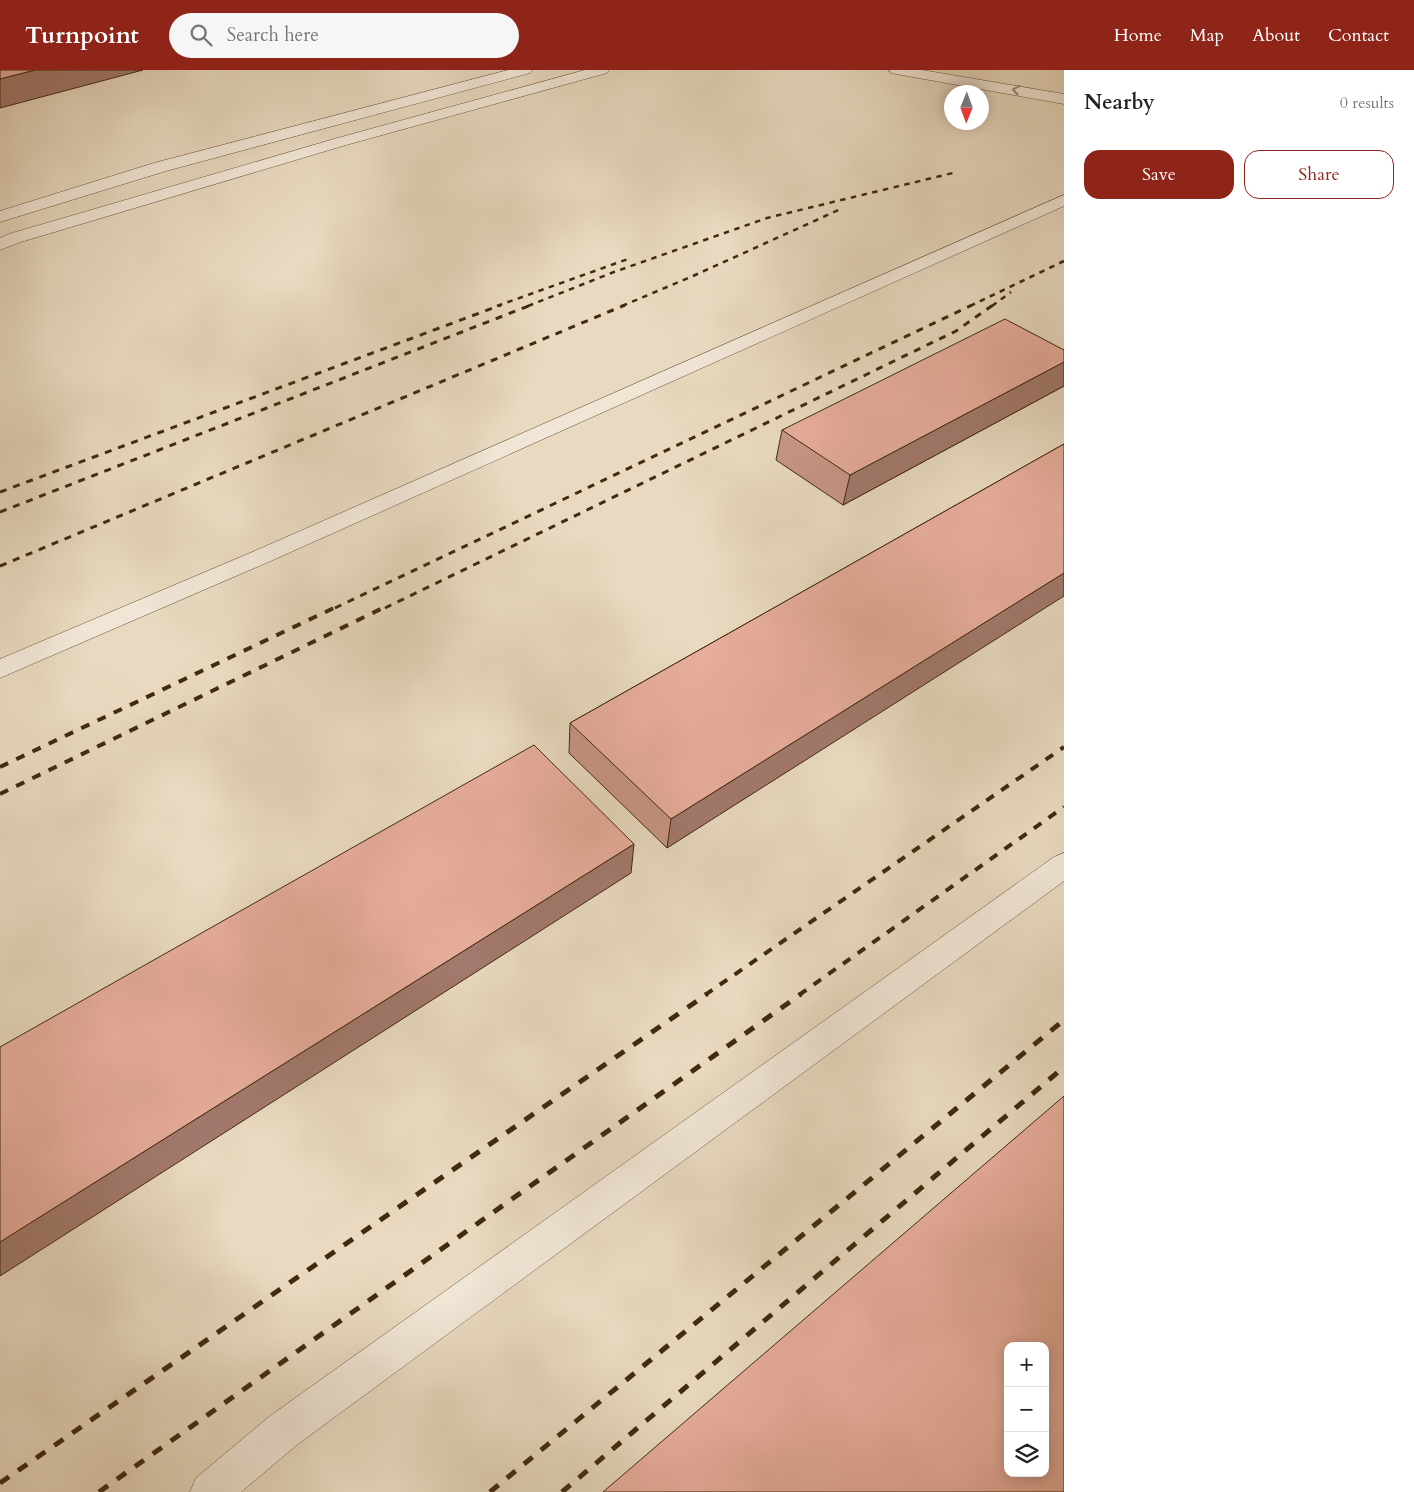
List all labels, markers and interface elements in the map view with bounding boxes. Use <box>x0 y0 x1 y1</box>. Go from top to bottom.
search box <box>169 13 519 58</box>
text: Turnpoint <box>25 19 139 52</box>
icon: search <box>187 21 215 49</box>
text: Search here <box>227 22 319 48</box>
text: Home <box>1114 23 1162 48</box>
text: Map <box>1190 23 1224 48</box>
text: About <box>1252 23 1300 48</box>
text: Contact <box>1328 23 1389 48</box>
north arrow <box>944 85 989 130</box>
one-way arrow <box>1012 86 1020 96</box>
text: Nearby <box>1084 88 1155 117</box>
text: 0 results <box>1340 92 1394 114</box>
button: Save <box>1084 150 1234 199</box>
button: Share <box>1244 150 1394 199</box>
map controls <box>1004 1342 1049 1477</box>
button: + <box>1004 1342 1049 1387</box>
button: − <box>1004 1387 1049 1432</box>
button: layers <box>1004 1432 1049 1477</box>

